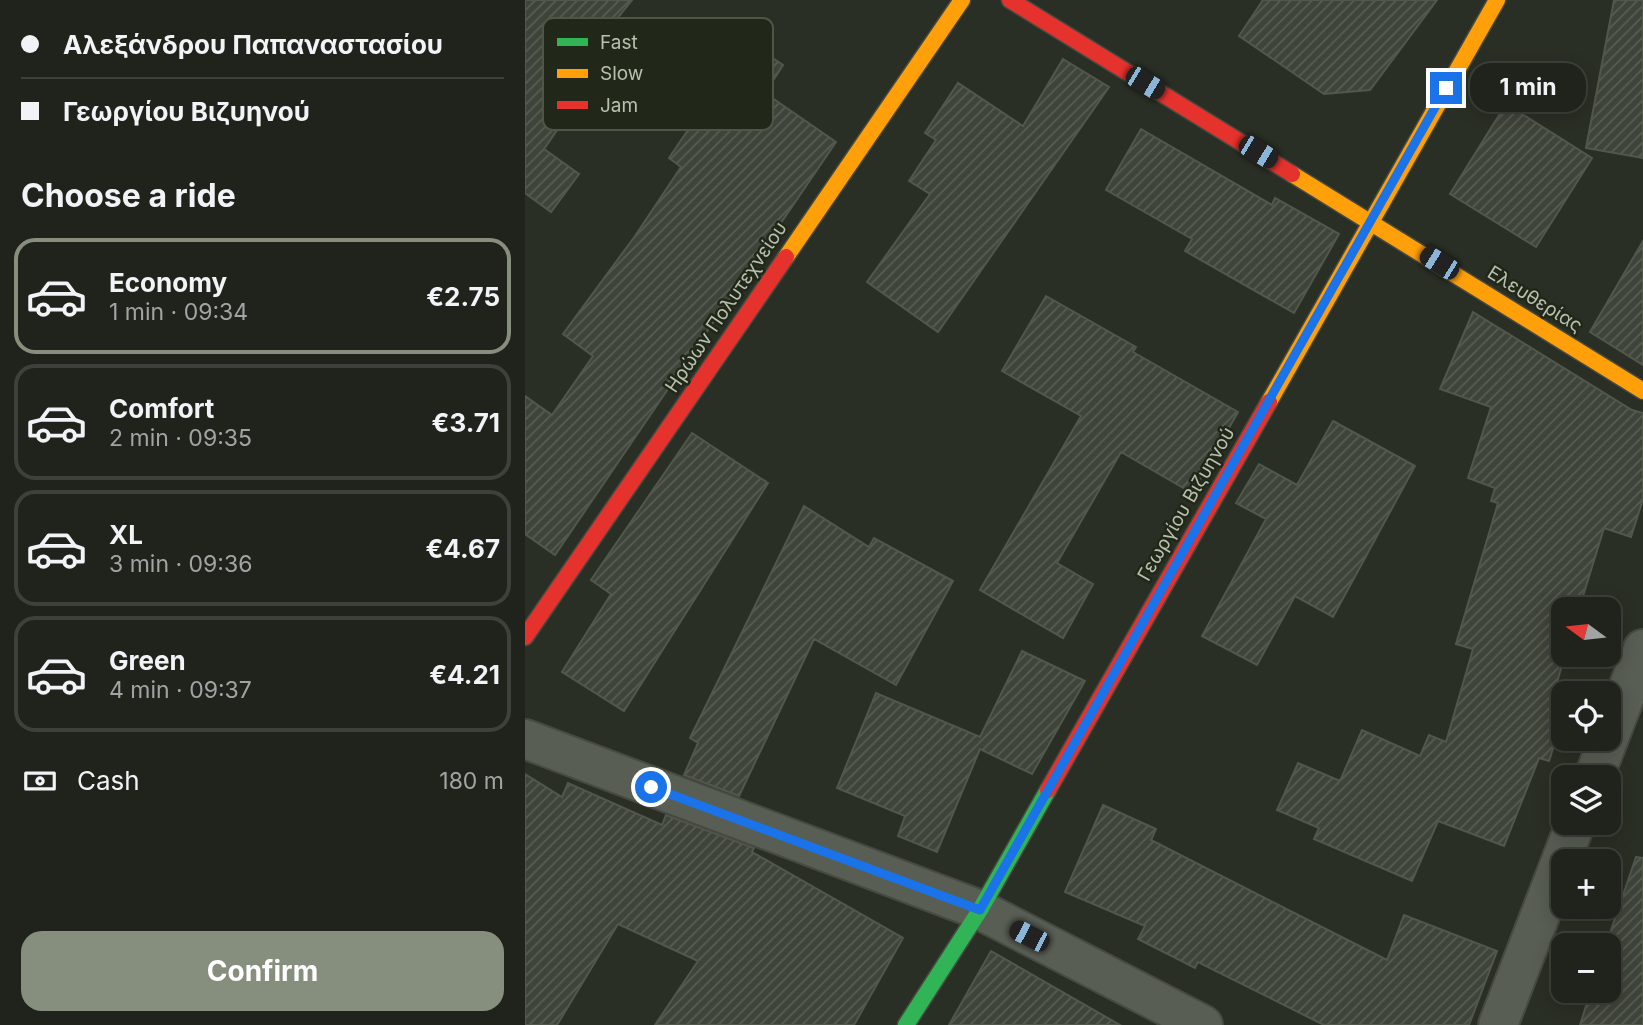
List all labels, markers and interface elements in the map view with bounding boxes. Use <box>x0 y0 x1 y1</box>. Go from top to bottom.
legend <box>543 18 773 130</box>
text: Αλεξάνδρου Παπαναστασίου <box>63 29 443 60</box>
text: Fast <box>600 31 638 54</box>
text: Slow <box>600 62 643 85</box>
car <box>1122 63 1169 103</box>
callout: 1 min <box>1471 64 1586 112</box>
route end <box>1430 72 1462 104</box>
text: 1 min <box>1500 73 1556 101</box>
text: Jam <box>600 94 638 117</box>
text: Γεωργίου Βιζυηνού <box>63 96 310 127</box>
car <box>1235 132 1282 172</box>
text: Choose a ride <box>21 176 236 215</box>
street label: Ηρώων Πολυτεχνείου <box>660 217 792 397</box>
car <box>1416 243 1463 283</box>
street label: Ελευθερίας <box>1483 261 1587 337</box>
icon: car <box>25 265 88 328</box>
text: Economy <box>109 267 227 298</box>
text: €2.75 <box>426 281 500 312</box>
text: 1 min · 09:34 <box>109 298 248 326</box>
icon: car <box>25 391 88 454</box>
text: Comfort <box>109 393 214 424</box>
text: €3.71 <box>432 407 500 438</box>
street label: Γεωργίου Βιζυηνού <box>1133 423 1239 585</box>
text: 2 min · 09:35 <box>109 424 252 452</box>
icon: car <box>25 517 88 580</box>
text: XL <box>109 519 143 550</box>
text: €4.67 <box>426 533 500 564</box>
text: 3 min · 09:36 <box>109 550 252 578</box>
north arrow <box>1551 597 1621 667</box>
map controls <box>1551 597 1621 1003</box>
icon: car <box>25 643 88 706</box>
text: Green <box>109 645 186 676</box>
text: €4.21 <box>429 659 500 690</box>
text: 4 min · 09:37 <box>109 676 252 704</box>
button: locate <box>1551 681 1621 751</box>
icon: cash <box>21 762 59 800</box>
text: Cash <box>77 765 140 796</box>
button: layers <box>1551 765 1621 835</box>
text: 180 m <box>439 767 504 795</box>
route start <box>635 771 667 803</box>
button: + <box>1551 849 1621 919</box>
car <box>1006 917 1053 955</box>
button: Confirm <box>21 931 504 1011</box>
button: − <box>1551 933 1621 1003</box>

